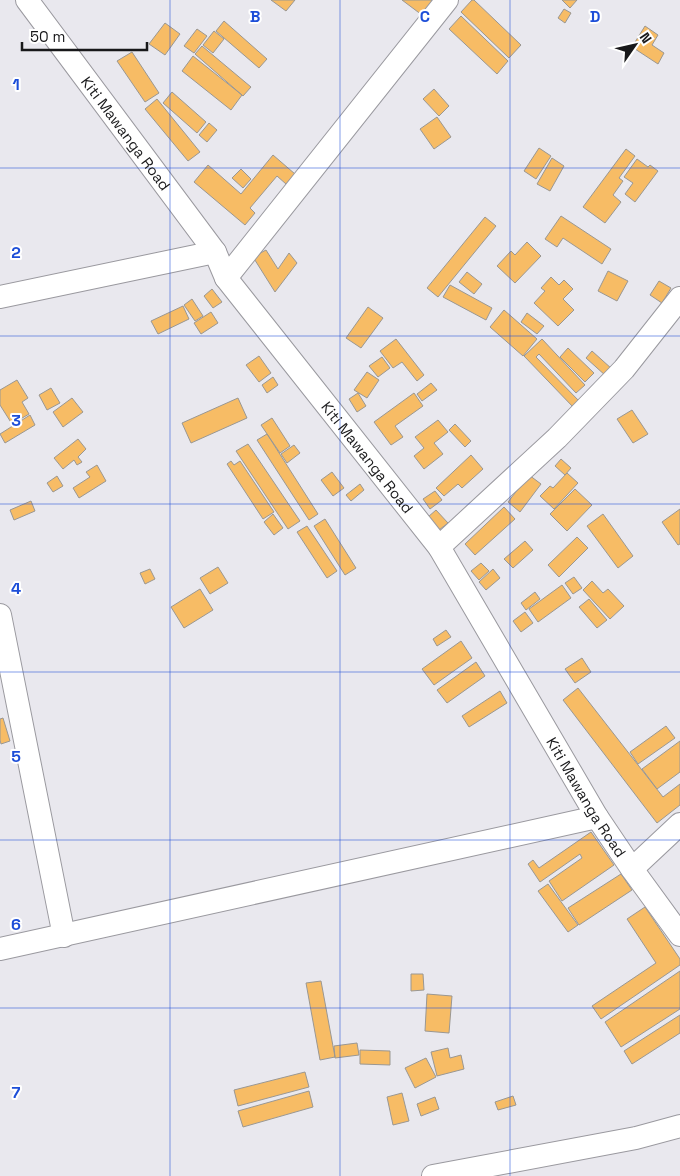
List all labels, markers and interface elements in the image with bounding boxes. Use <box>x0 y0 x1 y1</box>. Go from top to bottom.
text: B <box>250 6 260 27</box>
text: C <box>420 6 430 27</box>
text: D <box>590 6 600 27</box>
scale bar <box>22 20 148 52</box>
north arrow <box>610 20 660 70</box>
text: 50 m <box>30 27 65 46</box>
text: N <box>636 29 656 47</box>
street label: Kiti Mawanga Road <box>78 72 175 194</box>
text: 1 <box>12 74 20 95</box>
text: 2 <box>11 242 21 263</box>
street label: Kiti Mawanga Road <box>318 397 418 517</box>
text: 3 <box>11 410 21 431</box>
text: 4 <box>11 578 21 599</box>
street label: Kiti Mawanga Road <box>543 733 631 861</box>
text: 5 <box>11 746 21 767</box>
text: 6 <box>11 914 21 935</box>
text: 7 <box>12 1082 21 1103</box>

